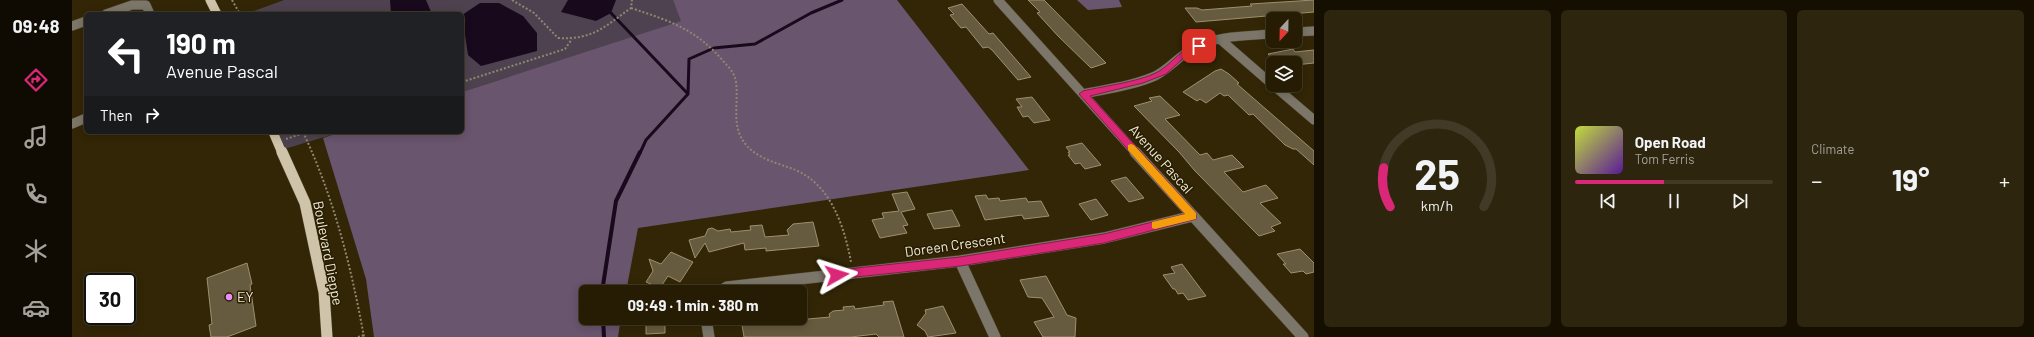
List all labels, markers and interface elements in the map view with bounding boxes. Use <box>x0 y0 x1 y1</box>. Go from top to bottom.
north arrow <box>1266 12 1302 48</box>
map controls <box>1266 12 1302 92</box>
text: 09:48 <box>13 15 60 37</box>
text: 190 m <box>166 26 236 60</box>
icon: left <box>100 28 152 80</box>
pin <box>1182 29 1216 63</box>
icon: arrive <box>1188 35 1210 57</box>
button: layers <box>1266 56 1302 92</box>
text: Avenue Pascal <box>166 60 278 82</box>
icon: directions <box>22 66 50 94</box>
icon: right <box>141 104 163 126</box>
text: Then <box>100 106 133 124</box>
street label: Avenue Pascal <box>1126 121 1197 197</box>
icon: music <box>22 123 50 151</box>
text: Open Road <box>1635 133 1706 151</box>
text: Climate <box>1811 141 1854 157</box>
text: 25 <box>1414 147 1460 197</box>
text: Tom Ferris <box>1635 151 1694 167</box>
text: 19° <box>1892 161 1930 197</box>
text: − <box>1811 167 1822 193</box>
text: + <box>1999 167 2010 193</box>
icon: phone <box>22 180 50 208</box>
icon: previous <box>1597 190 1619 212</box>
icon: pause <box>1663 190 1685 212</box>
icon: next <box>1729 190 1751 212</box>
text: km/h <box>1421 196 1454 213</box>
street label: Boulevard Dieppe <box>310 199 347 307</box>
street label: Doreen Crescent <box>903 229 1006 260</box>
icon: climate <box>22 237 50 265</box>
position arrow <box>816 254 858 296</box>
speed limit sign: 30 <box>84 273 136 325</box>
place label: EY <box>237 288 253 305</box>
marker: EY <box>224 292 234 302</box>
icon: car <box>22 294 50 322</box>
text: 09:49 · 1 min · 380 m <box>627 296 759 314</box>

